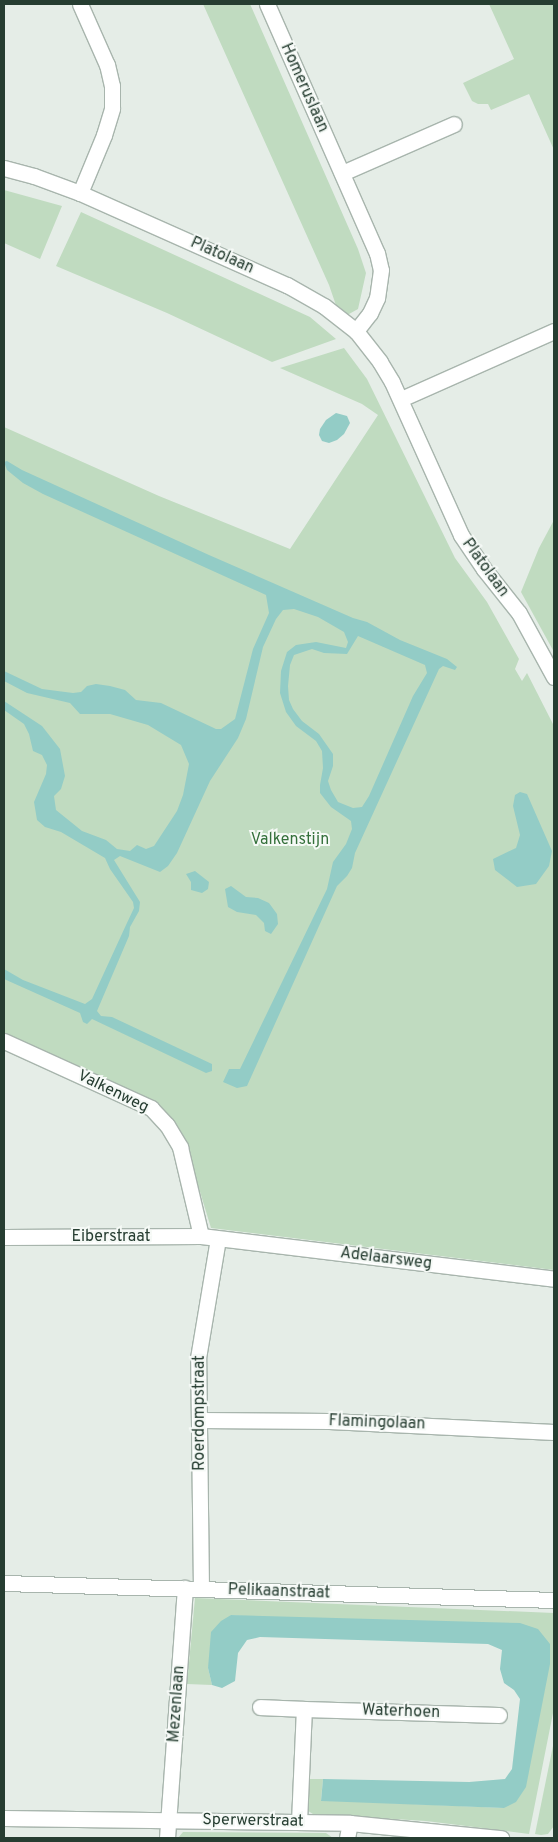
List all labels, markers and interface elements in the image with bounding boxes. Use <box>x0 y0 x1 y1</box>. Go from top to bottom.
street label: Homeruslaan <box>276 40 332 136</box>
street label: Platolaan <box>187 233 257 279</box>
street label: Platolaan <box>457 535 513 601</box>
park label: Valkenstijn <box>251 830 329 850</box>
street label: Valkenweg <box>74 1067 152 1117</box>
street label: Eiberstraat <box>71 1227 151 1247</box>
street label: Adelaarsweg <box>339 1244 433 1274</box>
street label: Roerdompstraat <box>190 1355 210 1471</box>
street label: Flamingolaan <box>328 1412 426 1434</box>
street label: Pelikaanstraat <box>227 1581 331 1603</box>
street label: Mezenlaan <box>165 1665 189 1743</box>
street label: Waterhoen <box>362 1701 440 1723</box>
street label: Sperwerstraat <box>202 1811 304 1831</box>

